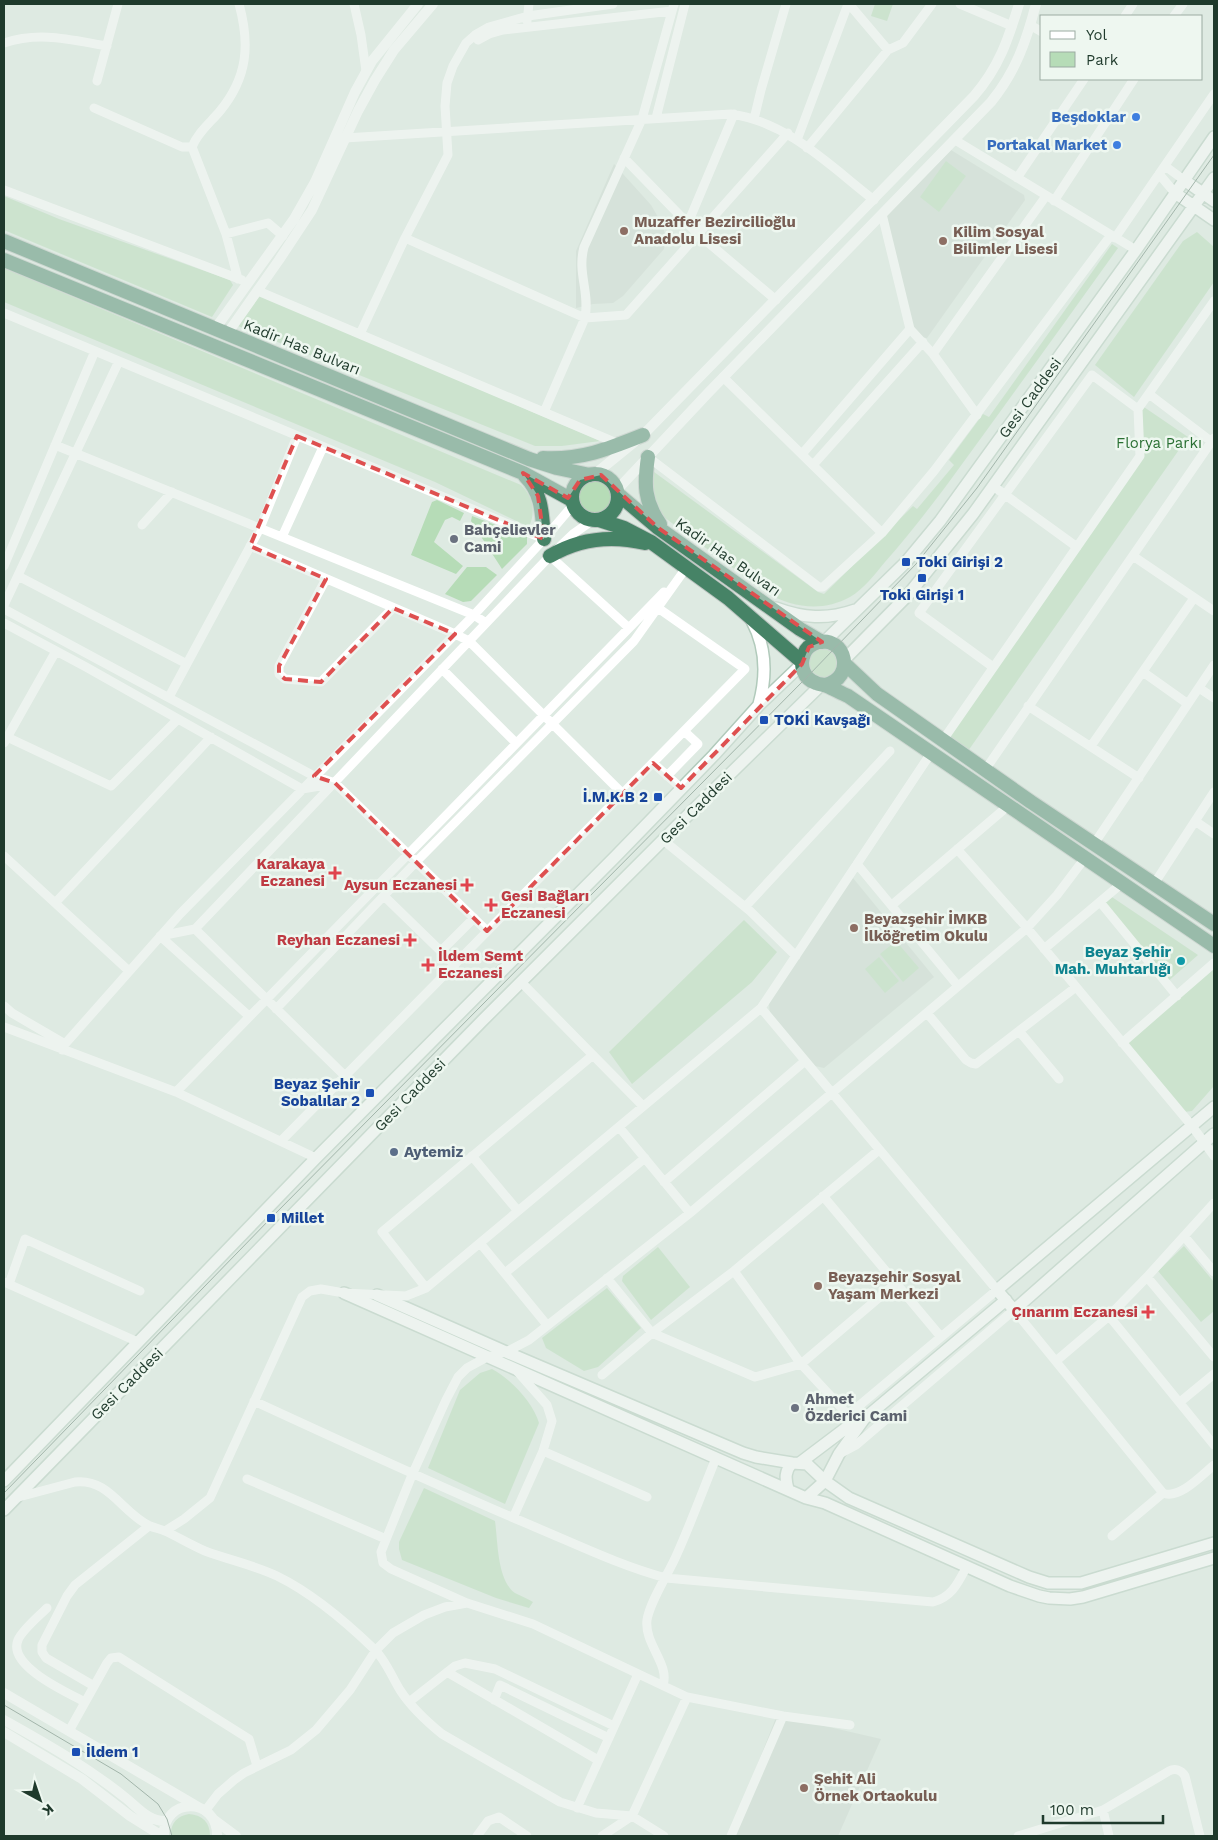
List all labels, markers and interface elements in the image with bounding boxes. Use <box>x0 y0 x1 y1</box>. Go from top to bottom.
legend <box>1040 15 1203 80</box>
text: Yol <box>1086 26 1108 44</box>
text: Park <box>1086 51 1119 69</box>
place label: Beşdoklar <box>1051 108 1127 126</box>
marker: Beşdoklar <box>1130 111 1142 123</box>
place label: Portakal Market <box>987 136 1107 154</box>
marker: Portakal Market <box>1111 139 1123 151</box>
place label: Muzaffer Bezircilioğlu Anadolu Lisesi <box>634 213 796 248</box>
place label: Kilim Sosyal Bilimler Lisesi <box>953 223 1058 258</box>
marker: Muzaffer Bezircilioğlu Anadolu Lisesi <box>618 225 630 237</box>
marker: Kilim Sosyal Bilimler Lisesi <box>937 235 949 247</box>
street label: Kadir Has Bulvarı <box>241 315 363 379</box>
street label: Gesi Caddesi <box>995 354 1065 442</box>
park label: Florya Parkı <box>1116 434 1202 452</box>
street label: Kadir Has Bulvarı <box>672 514 784 600</box>
place label: Bahçelievler Cami <box>464 521 556 556</box>
marker: Bahçelievler Cami <box>448 533 460 545</box>
place label: Toki Girişi 2 <box>916 553 1003 571</box>
marker: Toki Girişi 2 <box>900 556 912 568</box>
marker: Toki Girişi 1 <box>916 572 928 584</box>
place label: Toki Girişi 1 <box>880 586 964 604</box>
place label: TOKİ Kavşağı <box>774 711 870 729</box>
marker: TOKİ Kavşağı <box>758 714 770 726</box>
street label: Gesi Caddesi <box>656 768 736 848</box>
place label: İ.M.K.B 2 <box>583 788 648 806</box>
marker: İ.M.K.B 2 <box>652 791 664 803</box>
place label: Karakaya Eczanesi <box>257 855 325 890</box>
marker: Karakaya Eczanesi <box>329 867 341 879</box>
place label: Aysun Eczanesi <box>344 876 457 894</box>
marker: Aysun Eczanesi <box>461 879 473 891</box>
place label: Gesi Bağları Eczanesi <box>501 887 589 922</box>
marker: Gesi Bağları Eczanesi <box>485 899 497 911</box>
place label: Beyazşehir İMKB İlköğretim Okulu <box>864 910 988 945</box>
marker: Beyazşehir İMKB İlköğretim Okulu <box>848 922 860 934</box>
place label: Reyhan Eczanesi <box>277 931 400 949</box>
marker: Reyhan Eczanesi <box>404 934 416 946</box>
place label: Beyaz Şehir Mah. Muhtarlığı <box>1055 943 1172 978</box>
place label: İldem Semt Eczanesi <box>438 947 524 982</box>
marker: Beyaz Şehir Mah. Muhtarlığı <box>1175 955 1187 967</box>
marker: İldem Semt Eczanesi <box>422 959 434 971</box>
street label: Gesi Caddesi <box>371 1055 449 1135</box>
place label: Beyaz Şehir Sobalılar 2 <box>274 1075 361 1110</box>
marker: Beyaz Şehir Sobalılar 2 <box>364 1087 376 1099</box>
place label: Aytemiz <box>404 1143 463 1161</box>
marker: Aytemiz <box>388 1146 400 1158</box>
place label: Millet <box>281 1209 324 1227</box>
marker: Millet <box>265 1212 277 1224</box>
place label: Beyazşehir Sosyal Yaşam Merkezi <box>828 1268 961 1303</box>
marker: Beyazşehir Sosyal Yaşam Merkezi <box>812 1280 824 1292</box>
place label: Çınarım Eczanesi <box>1012 1303 1138 1321</box>
marker: Çınarım Eczanesi <box>1142 1306 1154 1318</box>
street label: Gesi Caddesi <box>87 1344 167 1424</box>
place label: Ahmet Özderici Cami <box>805 1390 907 1425</box>
marker: Ahmet Özderici Cami <box>789 1402 801 1414</box>
place label: İldem 1 <box>86 1743 138 1761</box>
marker: İldem 1 <box>70 1746 82 1758</box>
place label: Şehit Ali Örnek Ortaokulu <box>814 1770 937 1805</box>
north arrow <box>15 1775 65 1825</box>
marker: Şehit Ali Örnek Ortaokulu <box>798 1782 810 1794</box>
scale bar <box>1043 1792 1163 1824</box>
text: K <box>39 1801 57 1819</box>
text: 100 m <box>1050 1801 1094 1819</box>

